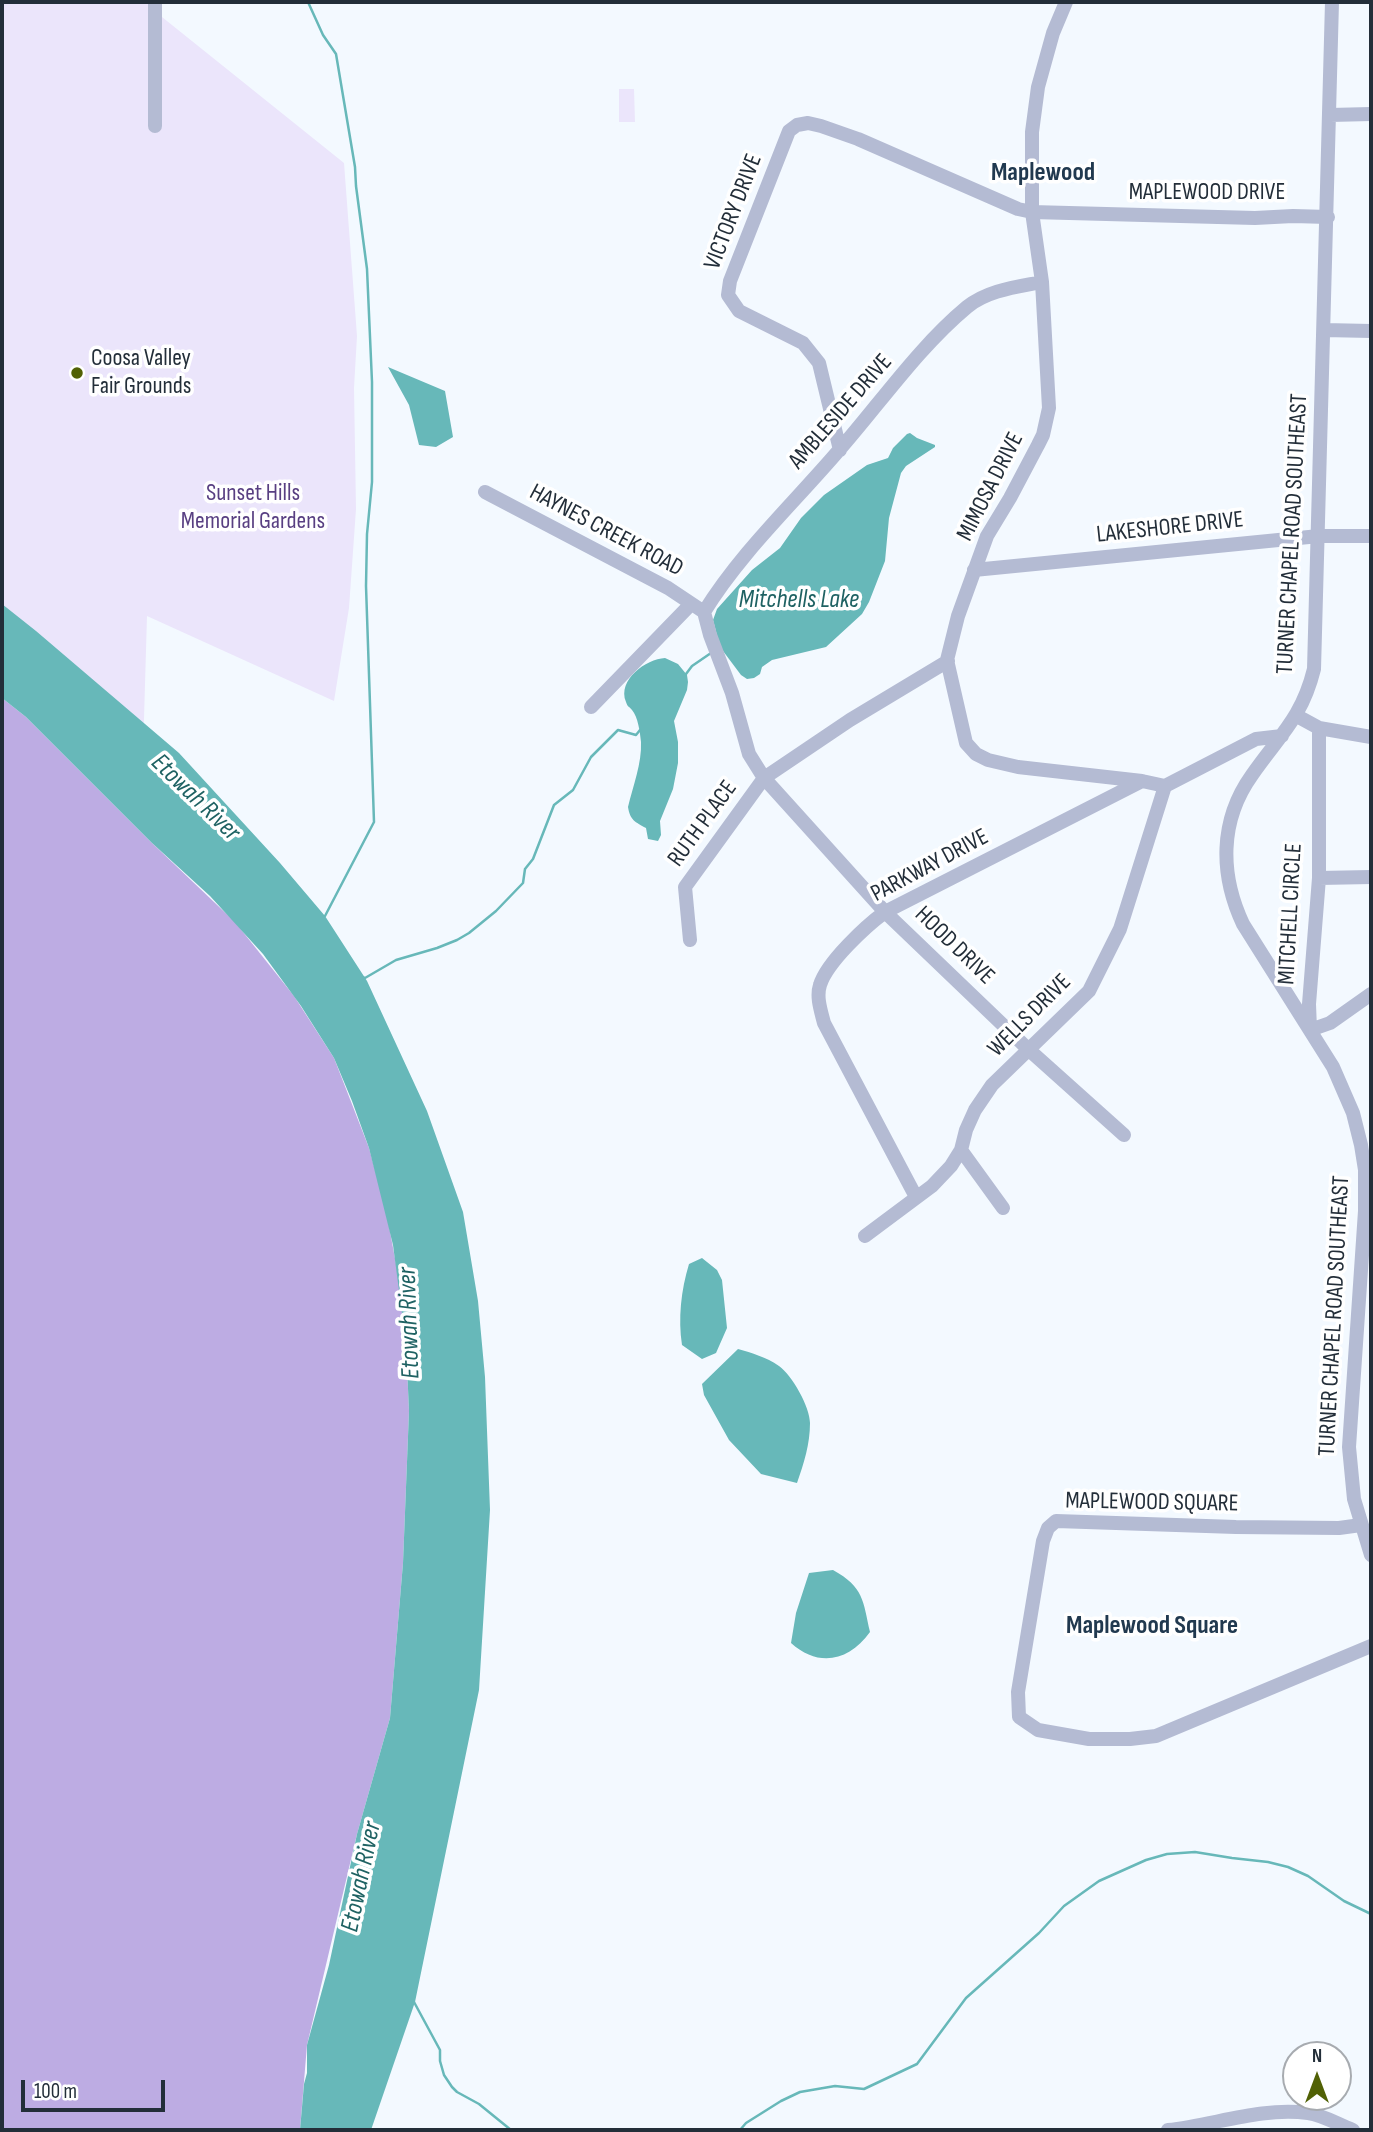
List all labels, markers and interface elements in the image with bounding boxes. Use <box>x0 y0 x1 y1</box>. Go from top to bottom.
street label: VICTORY DRIVE <box>699 150 769 274</box>
district label: Maplewood <box>991 157 1095 189</box>
street label: MAPLEWOOD DRIVE <box>1129 179 1285 207</box>
place label: Coosa Valley Fair Grounds <box>91 345 191 401</box>
street label: AMBLESIDE DRIVE <box>783 349 899 475</box>
marker: Coosa Valley Fair Grounds <box>69 365 85 381</box>
street label: TURNER CHAPEL ROAD SOUTHEAST <box>1271 393 1315 675</box>
street label: MIMOSA DRIVE <box>951 428 1031 546</box>
street label: HAYNES CREEK ROAD <box>524 478 688 584</box>
park label: Sunset Hills Memorial Gardens <box>181 480 325 536</box>
street label: LAKESHORE DRIVE <box>1095 506 1245 550</box>
water label: Mitchells Lake <box>739 584 859 616</box>
water label: Etowah River <box>144 748 246 848</box>
street label: RUTH PLACE <box>662 775 744 873</box>
street label: PARKWAY DRIVE <box>866 823 994 909</box>
street label: MITCHELL CIRCLE <box>1273 843 1309 985</box>
street label: HOOD DRIVE <box>908 901 1000 991</box>
street label: WELLS DRIVE <box>982 968 1078 1064</box>
street label: TURNER CHAPEL ROAD SOUTHEAST <box>1313 1175 1357 1457</box>
water label: Etowah River <box>392 1267 428 1379</box>
street label: MAPLEWOOD SQUARE <box>1065 1487 1239 1519</box>
district label: Maplewood Square <box>1066 1610 1238 1642</box>
water label: Etowah River <box>335 1819 389 1935</box>
north arrow <box>1282 2041 1352 2111</box>
text: N <box>1312 2045 1322 2068</box>
scale bar <box>24 2066 168 2110</box>
text: 100 m <box>34 2079 77 2104</box>

